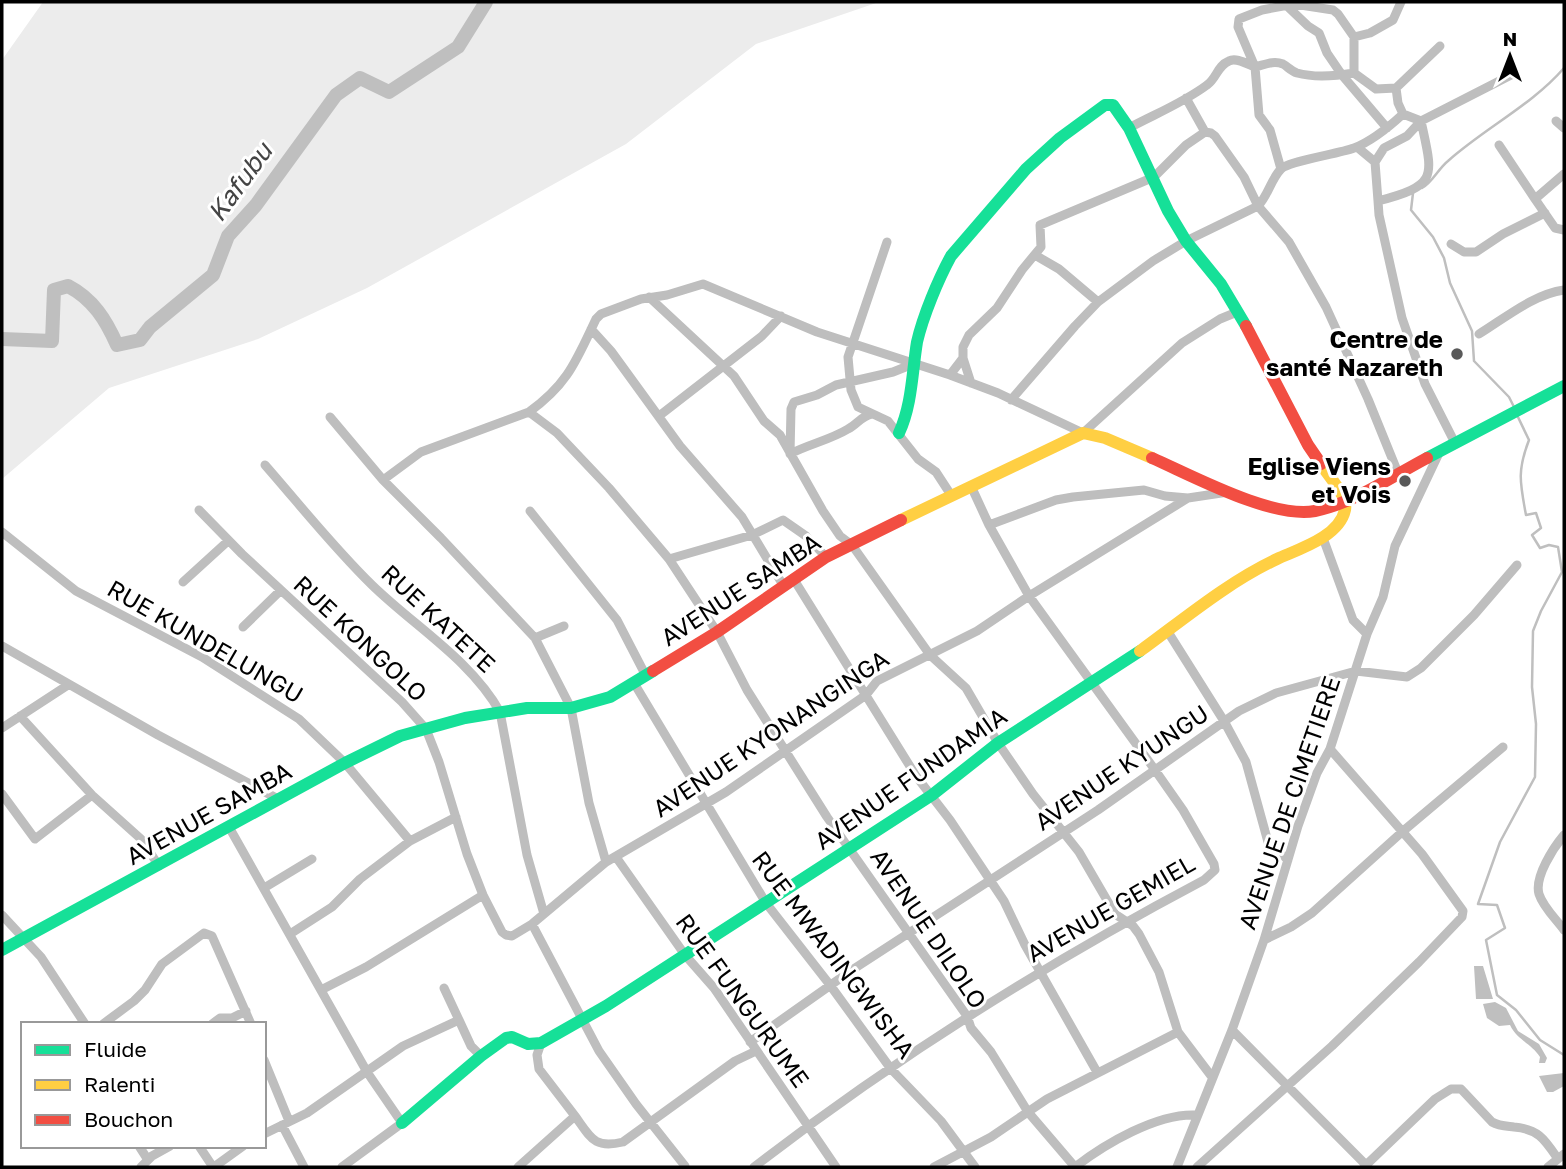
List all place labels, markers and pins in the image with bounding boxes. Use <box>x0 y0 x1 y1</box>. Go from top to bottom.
place label: Centre de santé Nazareth <box>1266 324 1443 381</box>
marker: Centre de santé Nazareth <box>1449 346 1465 362</box>
place label: Eglise Viens et Vois <box>1247 451 1391 508</box>
marker: Eglise Viens et Vois <box>1397 473 1413 489</box>

